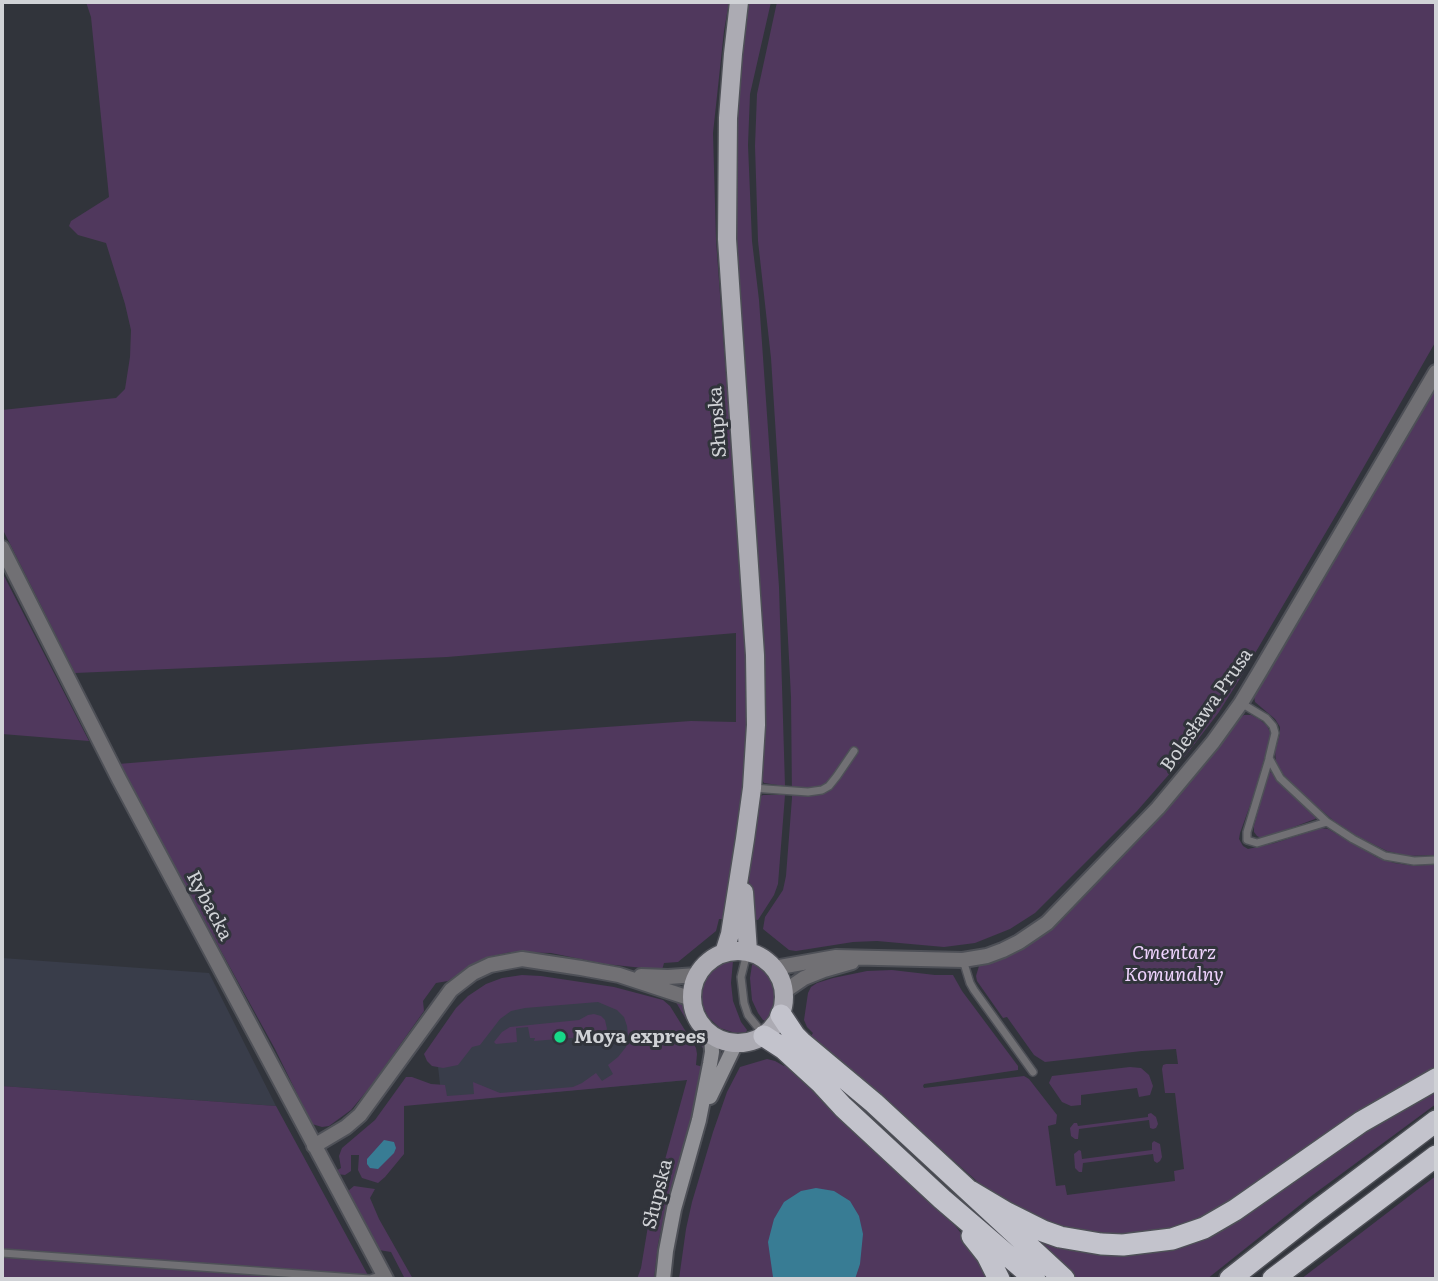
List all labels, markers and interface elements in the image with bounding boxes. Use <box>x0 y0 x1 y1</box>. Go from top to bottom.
street label: Słupska <box>704 386 732 458</box>
street label: Bolesława Prusa <box>1156 644 1258 776</box>
street label: Rybacka <box>181 867 237 945</box>
park label: Cmentarz Komunalny <box>1124 942 1224 986</box>
place label: Moya exprees <box>574 1026 706 1048</box>
marker: Moya exprees <box>552 1029 568 1045</box>
street label: Słupska <box>638 1157 678 1231</box>

